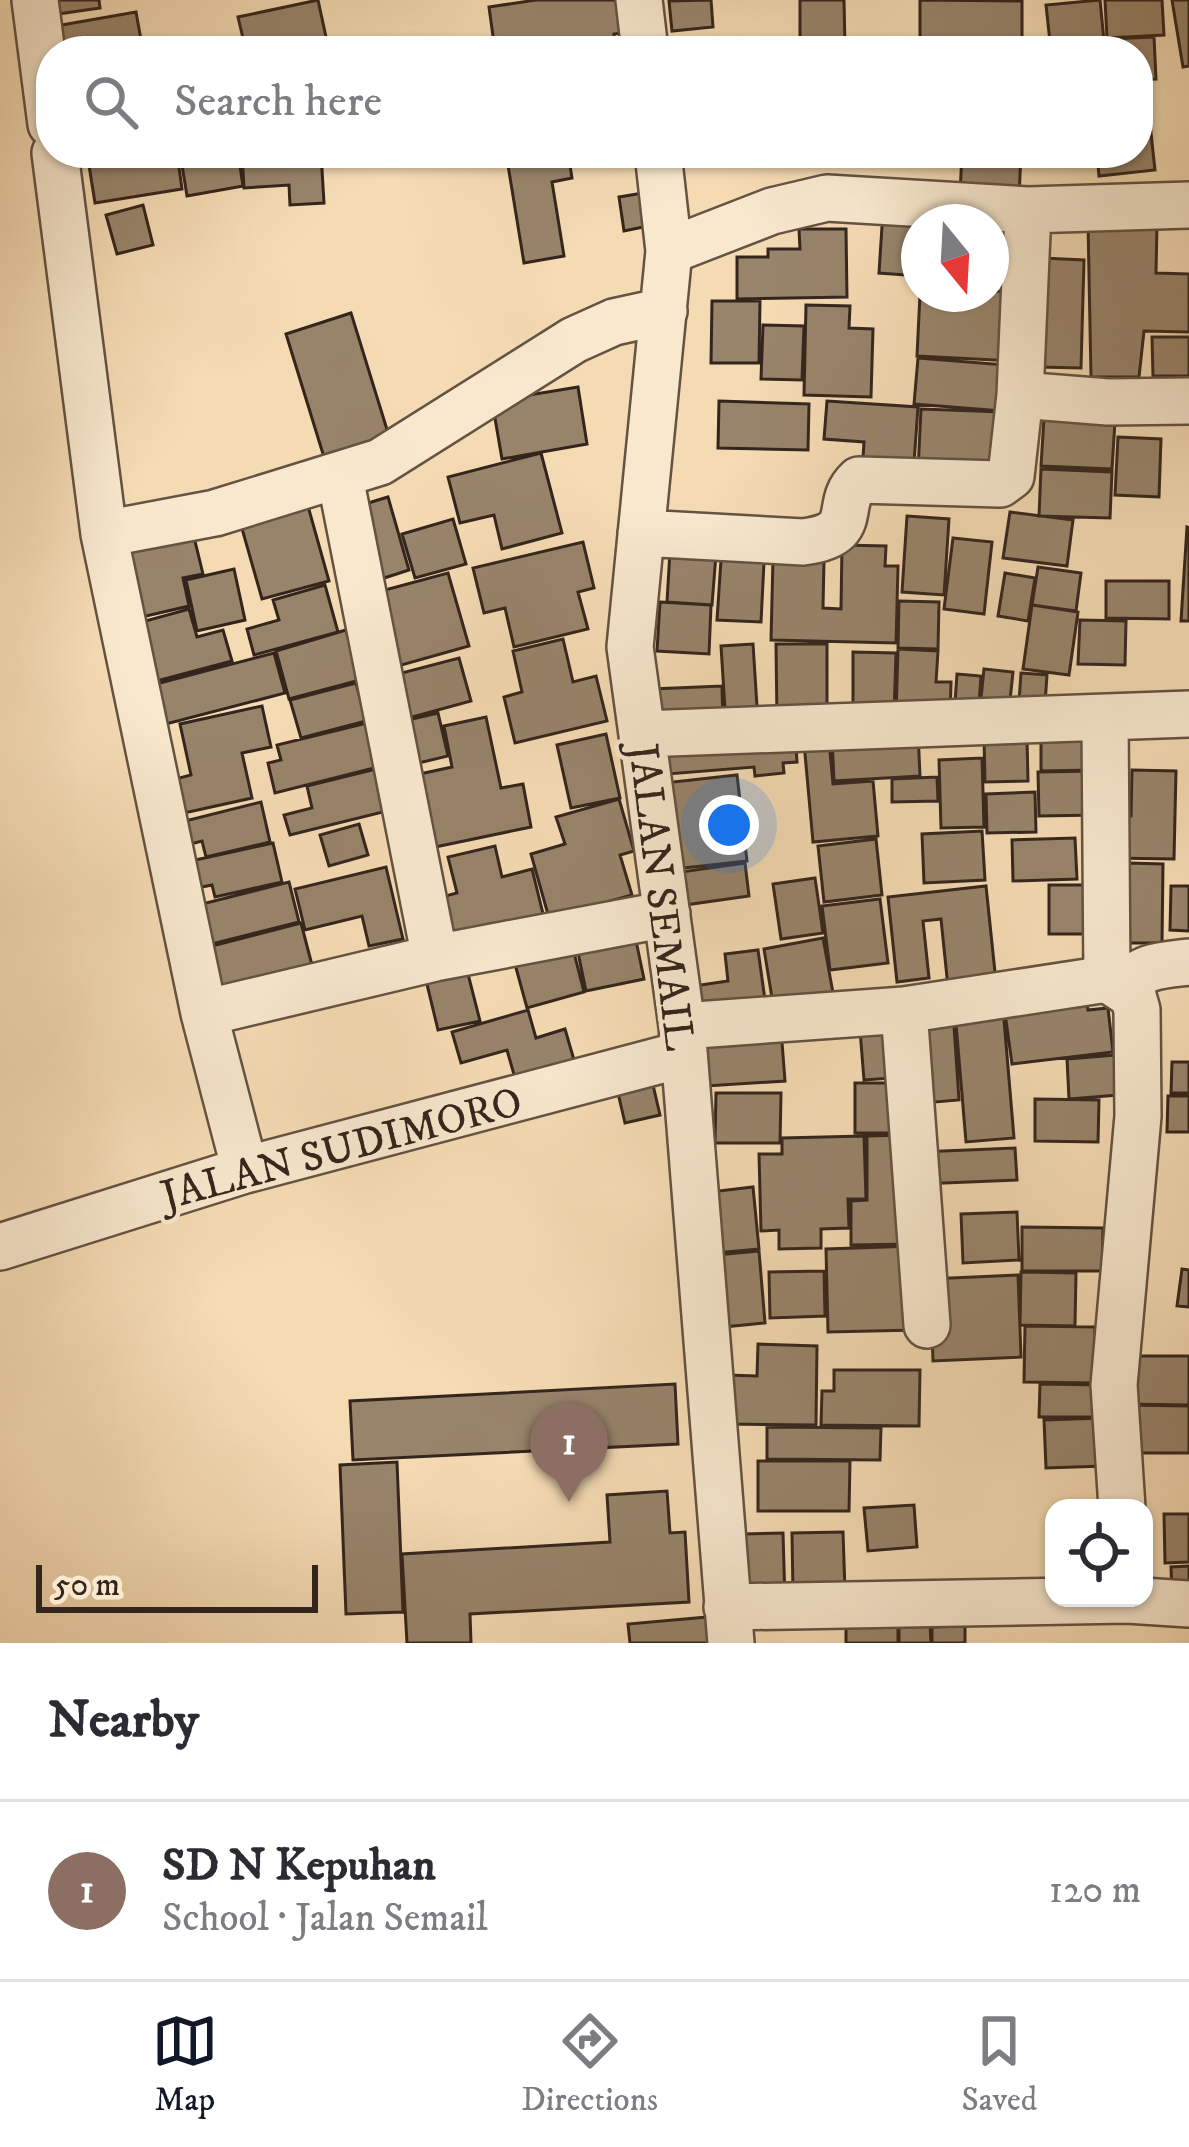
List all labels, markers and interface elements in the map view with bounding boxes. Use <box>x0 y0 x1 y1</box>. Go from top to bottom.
search box <box>36 36 1153 168</box>
icon: search <box>78 69 144 135</box>
text: Search here <box>174 74 382 130</box>
north arrow <box>901 204 1009 312</box>
street label: JALAN SEMAIL <box>615 737 705 1054</box>
your location <box>699 795 759 855</box>
street label: JALAN SUDIMORO <box>152 1077 528 1224</box>
pin: 1 <box>530 1403 608 1502</box>
map controls <box>1045 1499 1153 1607</box>
button: locate <box>1045 1499 1153 1607</box>
scale bar <box>36 1559 318 1612</box>
text: 50 m <box>54 1565 120 1606</box>
text: Nearby <box>48 1689 199 1753</box>
text: SD N Kepuhan <box>162 1838 436 1894</box>
text: 1 <box>80 1866 94 1915</box>
text: 120 m <box>1049 1866 1141 1915</box>
text: School · Jalan Semail <box>162 1894 488 1943</box>
tab: Map <box>152 2008 218 2121</box>
tab: Directions <box>521 2008 658 2121</box>
tab: Saved <box>961 2008 1037 2121</box>

